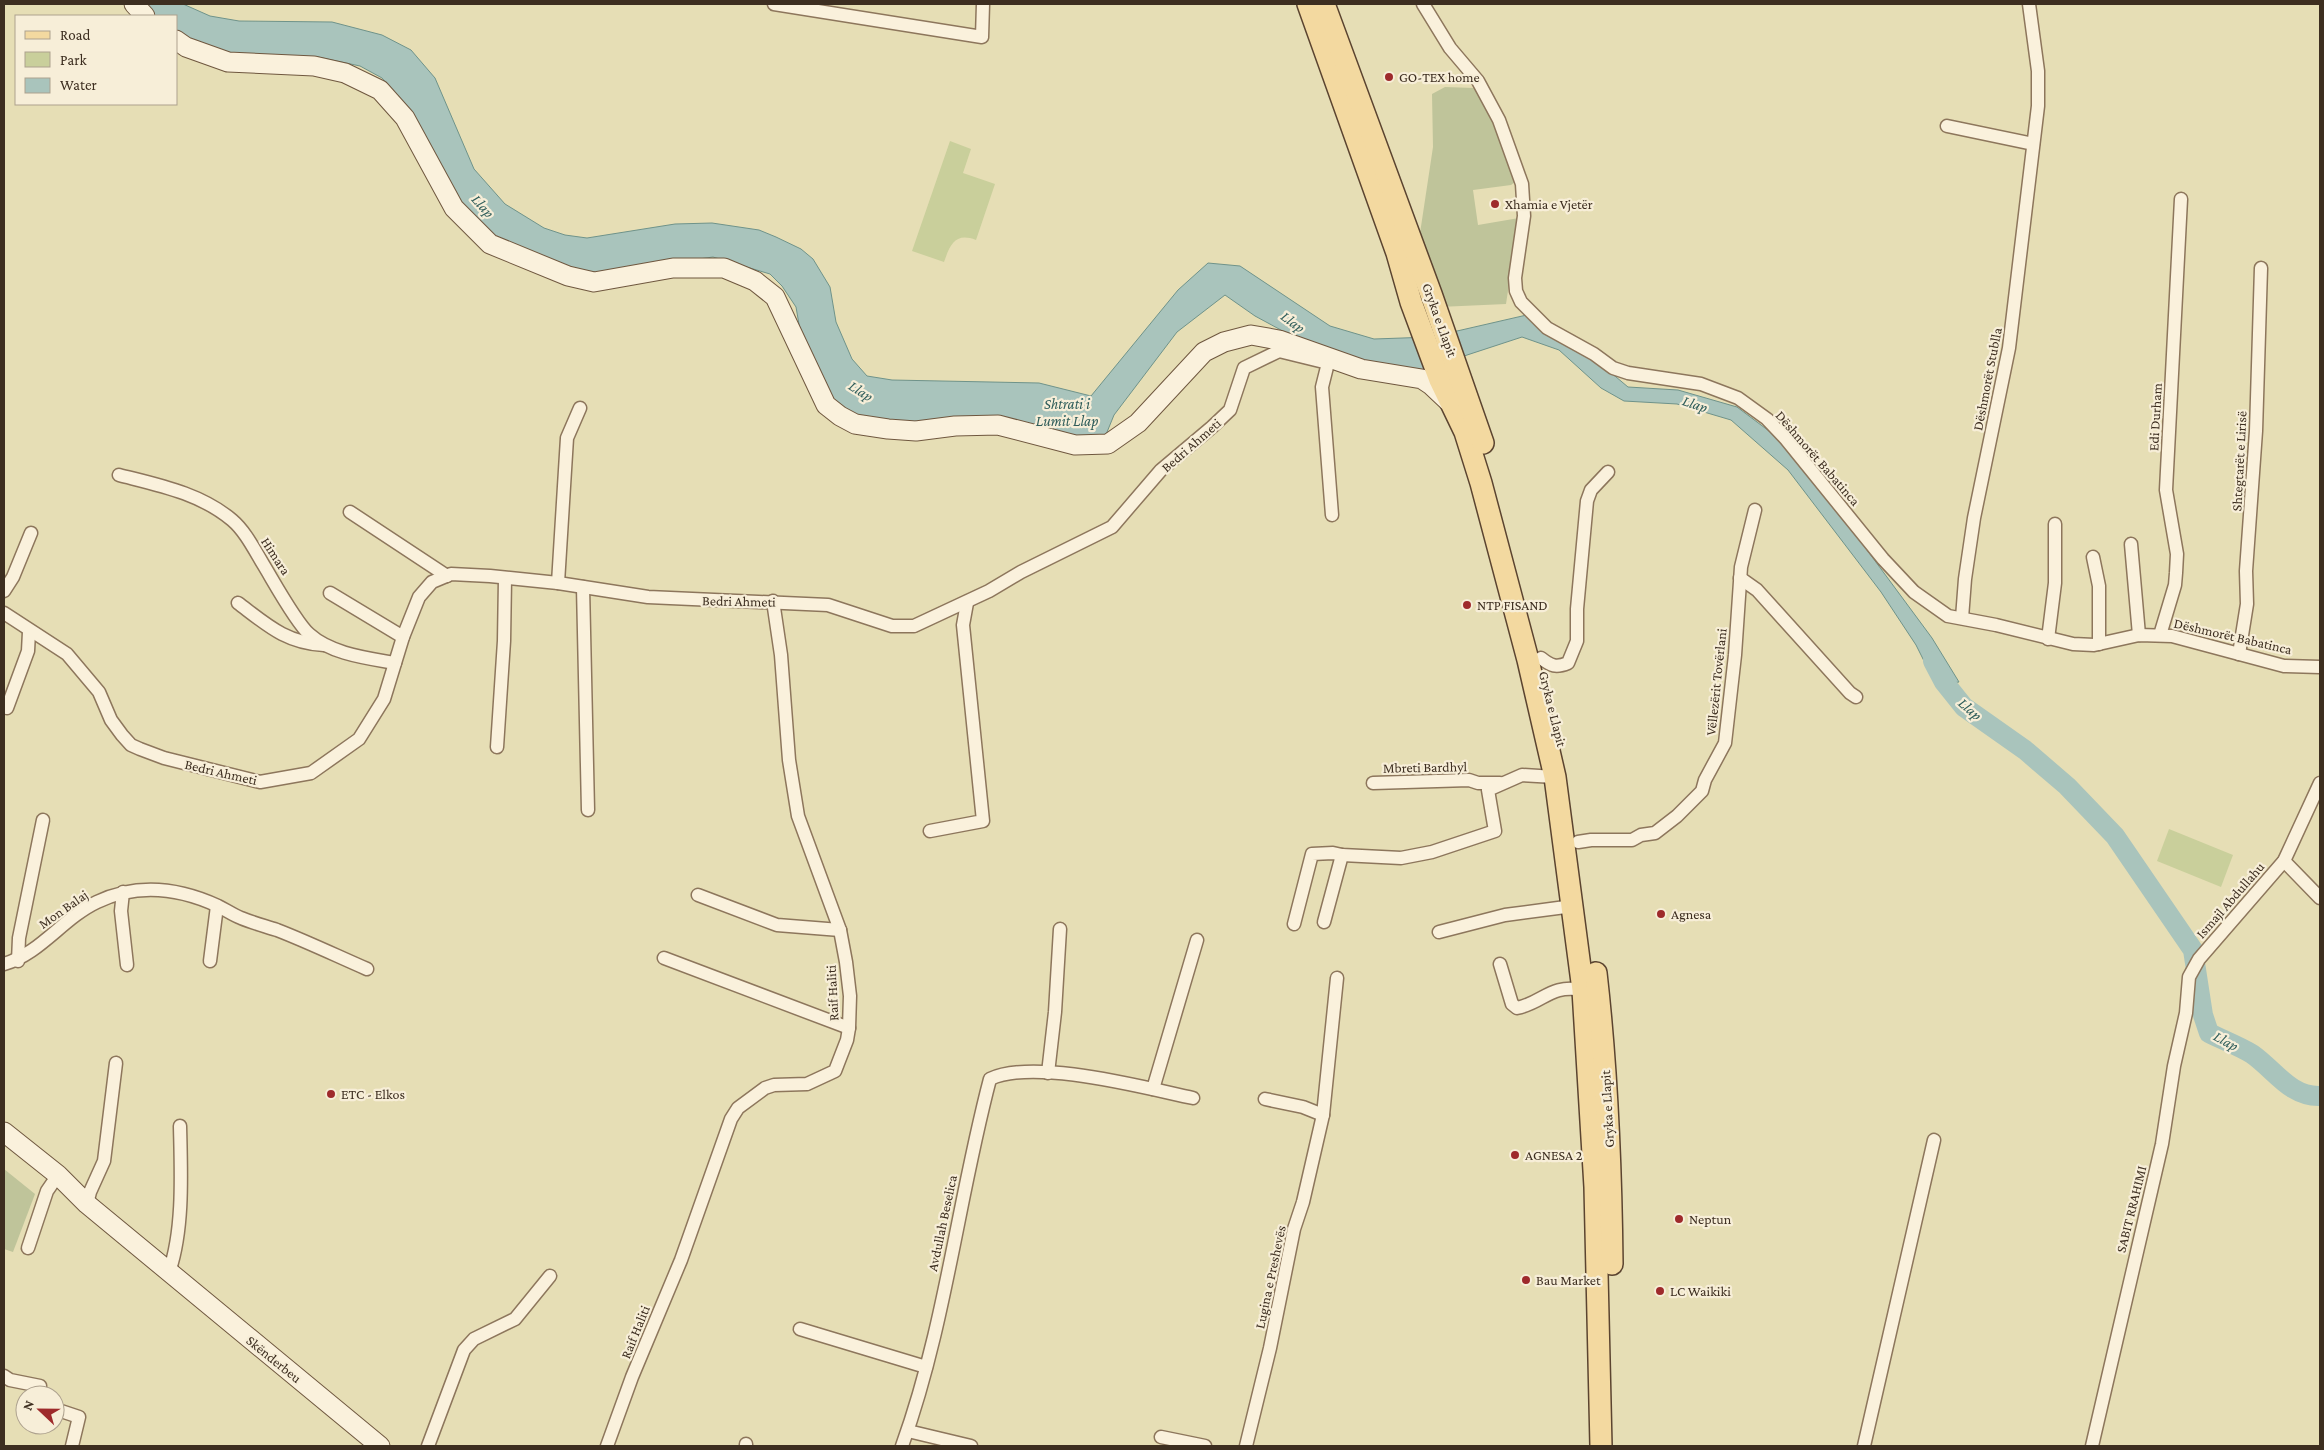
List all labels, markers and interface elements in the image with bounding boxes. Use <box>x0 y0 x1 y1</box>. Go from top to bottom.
legend <box>15 15 178 105</box>
text: Road <box>60 27 91 43</box>
text: Park <box>60 52 87 68</box>
place label: GO-TEX home <box>1399 69 1480 85</box>
marker: GO-TEX home <box>1383 71 1395 83</box>
text: Water <box>60 77 97 93</box>
water label: Llap <box>468 191 497 221</box>
place label: Xhamia e Vjetër <box>1505 196 1593 213</box>
marker: Xhamia e Vjetër <box>1489 198 1501 210</box>
street label: Gryka e Llapit <box>1419 281 1461 360</box>
water label: Llap <box>1277 308 1308 337</box>
street label: Dëshmorët Stublla <box>1969 326 2005 432</box>
water label: Llap <box>845 378 876 405</box>
street label: Edi Durham <box>2145 383 2165 451</box>
water label: Llap <box>1680 392 1710 416</box>
water label: Shtrati i Lumit Llap <box>1036 396 1098 430</box>
street label: Dëshmorët Babatinca <box>1772 407 1864 509</box>
street label: Shtegtarët e Lirisë <box>2228 410 2250 512</box>
street label: Bedri Ahmeti <box>1158 415 1224 475</box>
street label: Himara <box>258 534 294 578</box>
street label: Bedri Ahmeti <box>702 592 776 610</box>
place label: NTP FISAND <box>1477 597 1548 613</box>
marker: NTP FISAND <box>1461 599 1473 611</box>
street label: Dëshmorët Babatinca <box>2172 615 2294 657</box>
street label: Vëllezërit Tovërlani <box>1702 627 1730 736</box>
street label: Gryka e Llapit <box>1536 669 1570 749</box>
water label: Llap <box>1955 695 1985 724</box>
street label: Bedri Ahmeti <box>183 756 259 788</box>
street label: Mbreti Bardhyl <box>1383 758 1468 776</box>
street label: Ismajl Abdullahu <box>2193 858 2269 942</box>
street label: Mon Balaj <box>35 886 91 933</box>
place label: Agnesa <box>1671 906 1712 922</box>
marker: Agnesa <box>1655 908 1667 920</box>
street label: Raif Haliti <box>823 964 841 1021</box>
water label: Llap <box>2211 1028 2241 1055</box>
street label: Gryka e Llapit <box>1597 1069 1617 1148</box>
place label: ETC - Elkos <box>341 1086 405 1102</box>
marker: ETC - Elkos <box>325 1088 337 1100</box>
place label: AGNESA 2 <box>1525 1147 1583 1163</box>
marker: AGNESA 2 <box>1509 1149 1521 1161</box>
street label: SABIT RRAHIMI <box>2112 1164 2150 1254</box>
street label: Avdullah Beselica <box>924 1173 960 1273</box>
place label: Neptun <box>1689 1211 1732 1227</box>
marker: Neptun <box>1673 1213 1685 1225</box>
street label: Lugina e Preshevës <box>1251 1224 1289 1330</box>
place label: Bau Market <box>1536 1272 1601 1288</box>
marker: Bau Market <box>1520 1274 1532 1286</box>
place label: LC Waikiki <box>1670 1283 1731 1299</box>
marker: LC Waikiki <box>1654 1285 1666 1297</box>
street label: Raif Haliti <box>617 1303 653 1361</box>
street label: Skënderbeu <box>243 1332 305 1386</box>
north arrow <box>15 1385 65 1435</box>
text: N <box>19 1397 37 1413</box>

